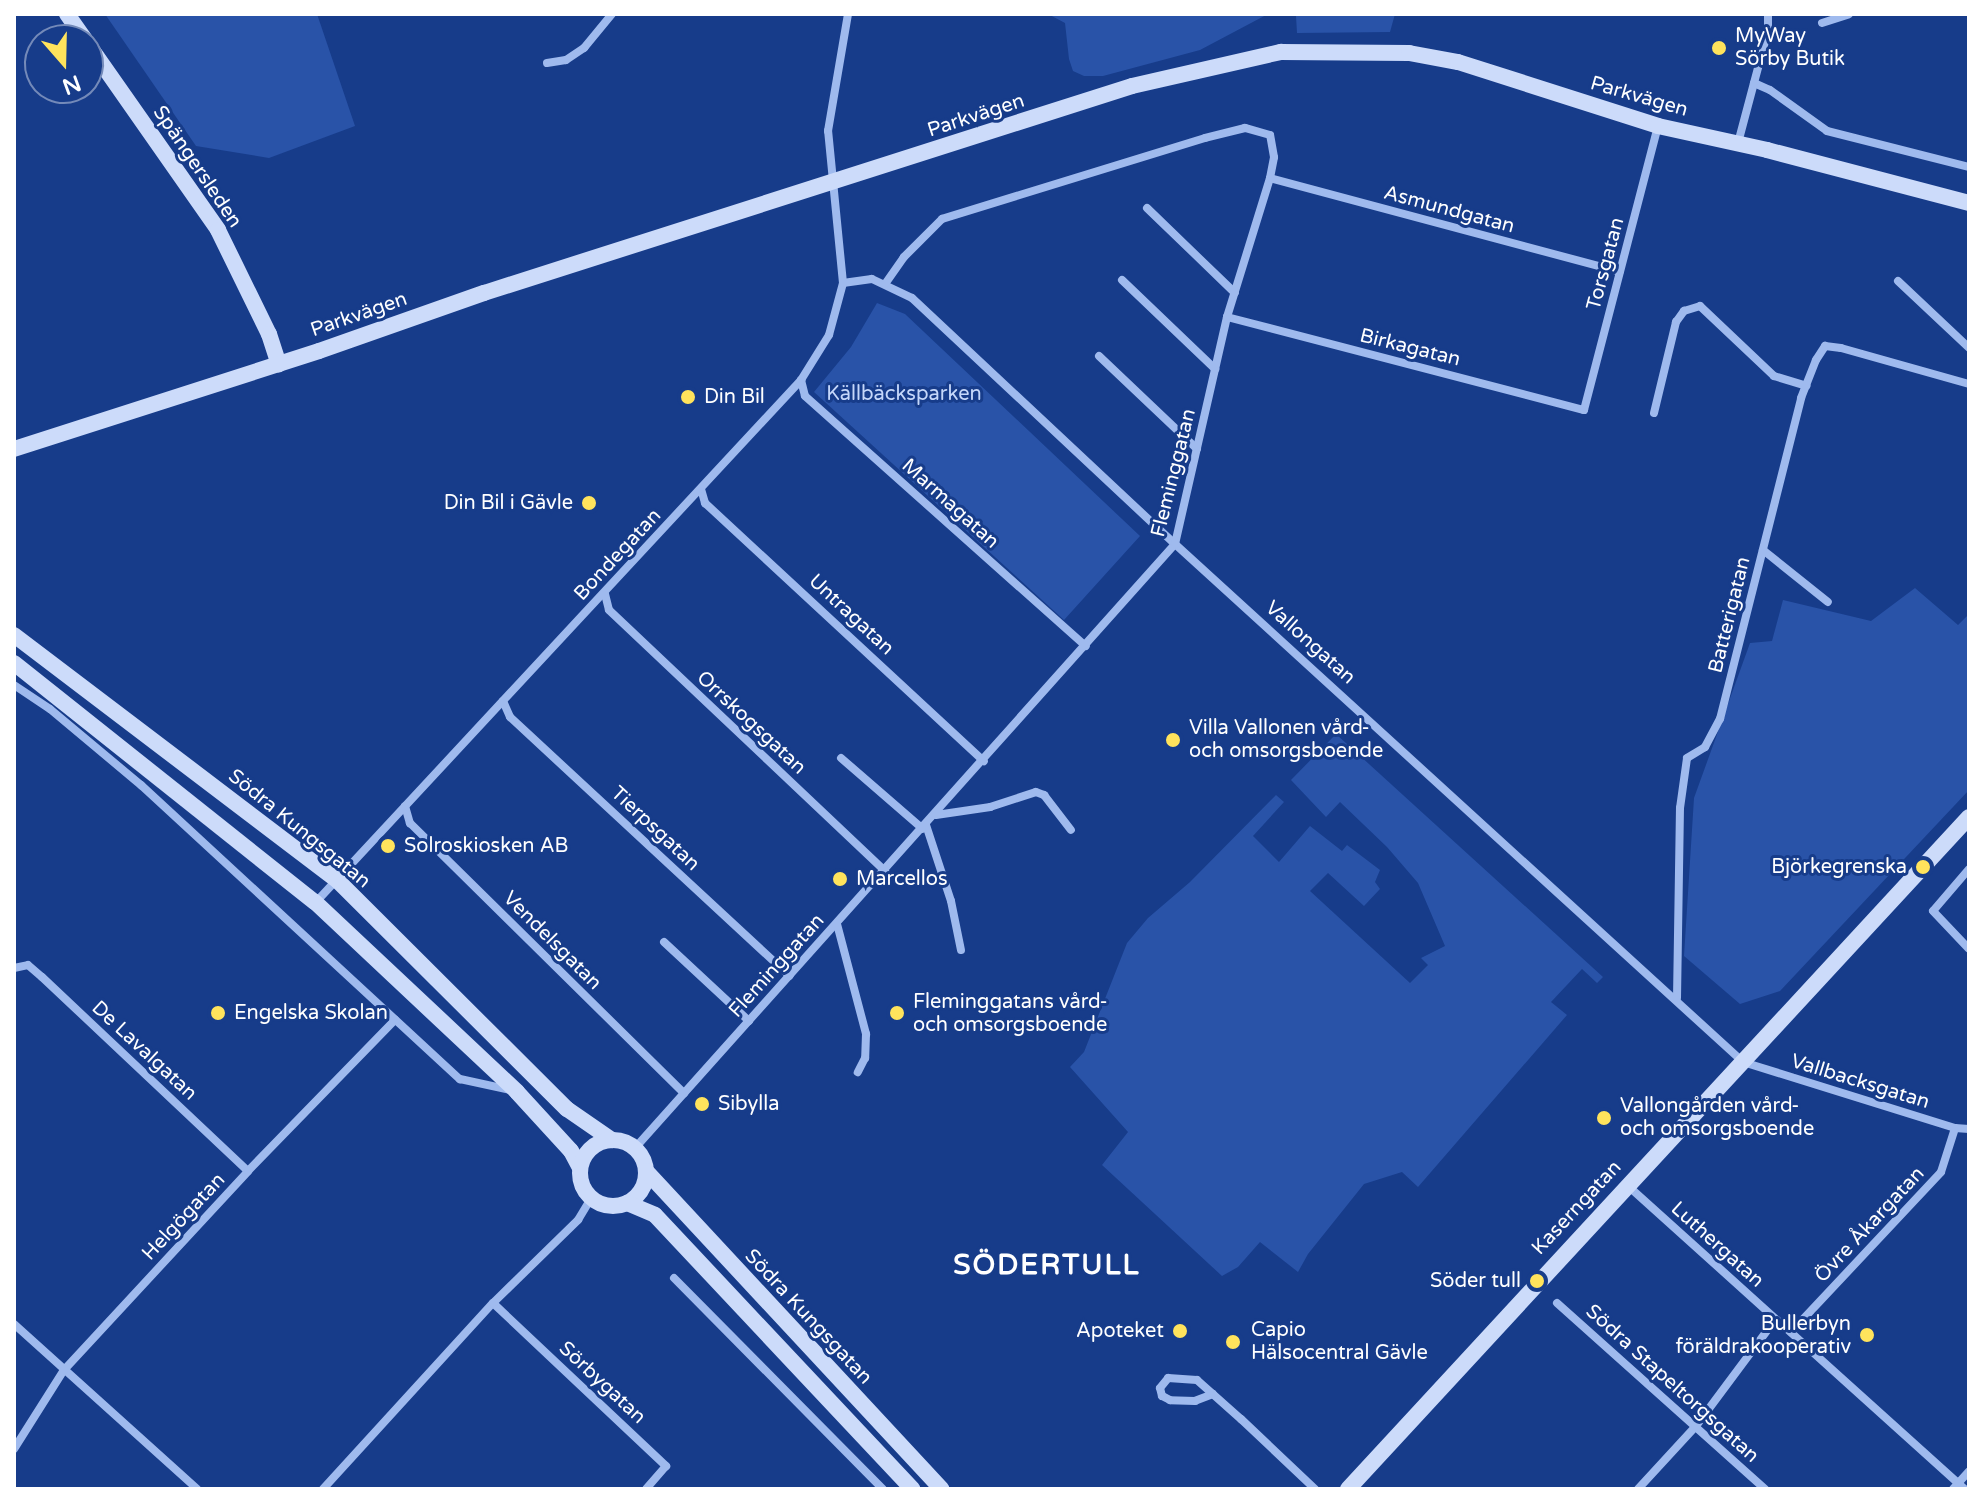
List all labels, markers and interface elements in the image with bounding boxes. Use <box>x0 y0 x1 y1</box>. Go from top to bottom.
north arrow <box>24 24 104 104</box>
place label: MyWay Sörby Butik <box>1735 24 1845 71</box>
marker: MyWay Sörby Butik <box>1710 39 1728 57</box>
text: N <box>59 69 84 100</box>
street label: Parkvägen <box>1587 72 1691 122</box>
street label: Parkvägen <box>924 89 1028 143</box>
street label: Spängersleden <box>147 102 247 232</box>
street label: Asmundgatan <box>1381 181 1517 239</box>
street label: Torsgatan <box>1582 215 1630 313</box>
street label: Parkvägen <box>308 287 410 343</box>
street label: Birkagatan <box>1357 324 1463 372</box>
park label: Källbäcksparken <box>826 382 982 406</box>
place label: Din Bil <box>704 385 765 409</box>
marker: Din Bil <box>679 388 697 406</box>
street label: Fleminggatan <box>1146 406 1202 540</box>
street label: Marmagatan <box>896 454 1004 554</box>
place label: Din Bil i Gävle <box>444 491 573 515</box>
marker: Din Bil i Gävle <box>580 494 598 512</box>
street label: Bondegatan <box>569 504 667 606</box>
street label: Batterigatan <box>1704 555 1756 675</box>
street label: Untragatan <box>803 569 899 661</box>
street label: Vallongatan <box>1260 596 1360 690</box>
street label: Orrskogsgatan <box>691 666 811 780</box>
place label: Villa Vallonen vård- och omsorgsboende <box>1189 716 1383 763</box>
marker: Villa Vallonen vård- och omsorgsboende <box>1164 731 1182 749</box>
street label: Södra Kungsgatan <box>223 764 375 894</box>
street label: Tierpsgatan <box>606 782 704 876</box>
place label: Solroskiosken AB <box>404 834 568 858</box>
marker: Solroskiosken AB <box>379 837 397 855</box>
place label: Björkegrenska <box>1771 855 1907 879</box>
marker: Björkegrenska <box>1914 858 1932 876</box>
place label: Marcellos <box>856 867 948 891</box>
marker: Marcellos <box>831 870 849 888</box>
street label: Vendelsgatan <box>498 887 606 995</box>
street label: Fleminggatan <box>724 909 830 1023</box>
place label: Fleminggatans vård- och omsorgsboende <box>913 990 1108 1037</box>
street label: De Lavalgatan <box>86 996 202 1106</box>
place label: Engelska Skolan <box>234 1001 388 1025</box>
marker: Engelska Skolan <box>209 1004 227 1022</box>
marker: Fleminggatans vård- och omsorgsboende <box>888 1004 906 1022</box>
street label: Vallbacksgatan <box>1788 1050 1932 1114</box>
place label: Sibylla <box>718 1092 780 1116</box>
place label: Vallongården vård- och omsorgsboende <box>1620 1094 1814 1141</box>
marker: Sibylla <box>693 1095 711 1113</box>
marker: Vallongården vård- och omsorgsboende <box>1595 1109 1613 1127</box>
street label: Kaserngatan <box>1527 1156 1627 1260</box>
street label: Övre Åkargatan <box>1810 1162 1930 1288</box>
street label: Helgögatan <box>138 1168 230 1266</box>
street label: Luthergatan <box>1666 1197 1768 1293</box>
street label: Södra Kungsgatan <box>739 1245 877 1389</box>
district label: SÖDERTULL <box>953 1248 1141 1282</box>
place label: Söder tull <box>1430 1269 1521 1293</box>
marker: Söder tull <box>1528 1272 1546 1290</box>
street label: Södra Stapeltorgsgatan <box>1580 1300 1764 1468</box>
place label: Bullerbyn föräldrakooperativ <box>1676 1312 1851 1359</box>
place label: Capio Hälsocentral Gävle <box>1251 1318 1428 1365</box>
place label: Apoteket <box>1076 1319 1164 1343</box>
marker: Apoteket <box>1171 1322 1189 1340</box>
marker: Bullerbyn föräldrakooperativ <box>1858 1326 1876 1344</box>
marker: Capio Hälsocentral Gävle <box>1222 1331 1244 1353</box>
street label: Sörbygatan <box>554 1337 650 1429</box>

